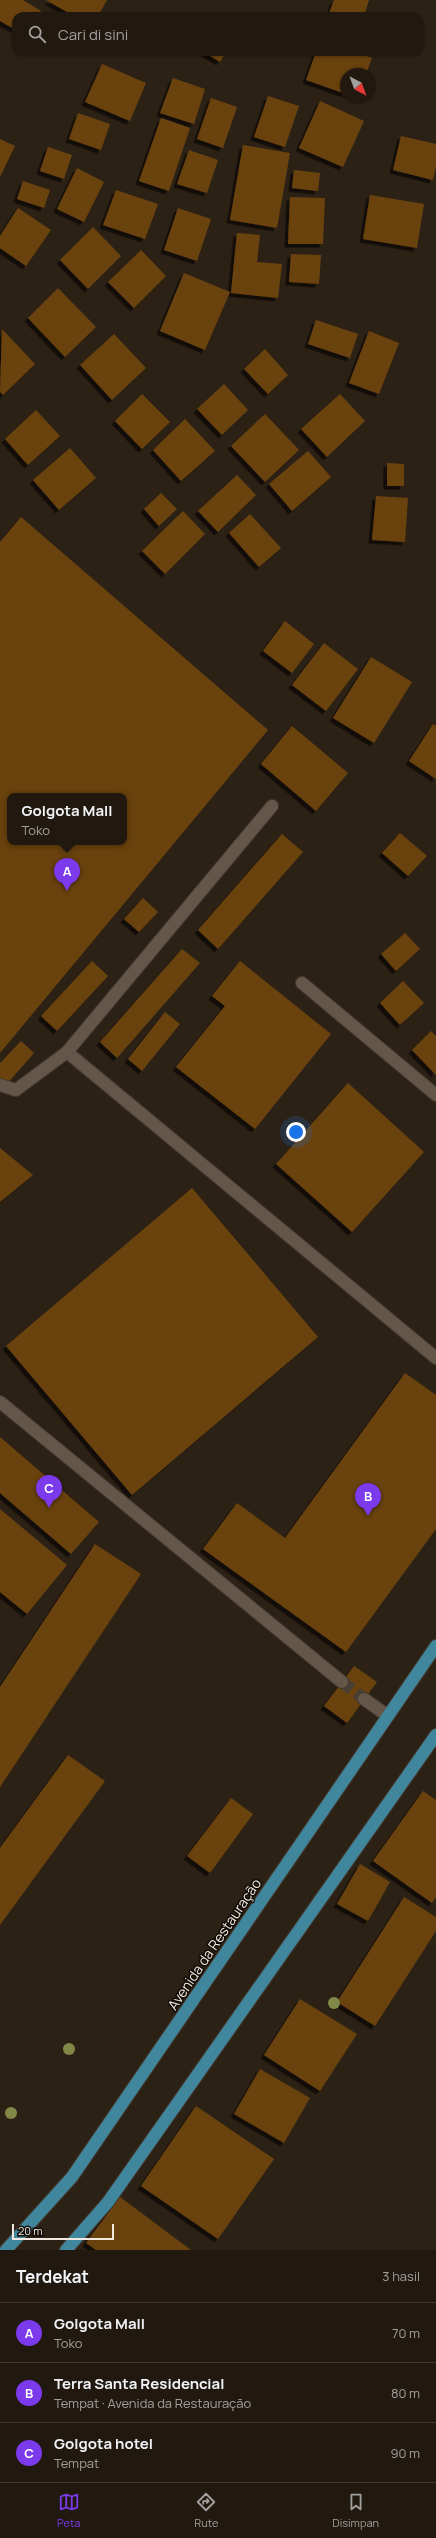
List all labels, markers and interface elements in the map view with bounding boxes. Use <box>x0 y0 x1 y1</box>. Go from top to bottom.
search box <box>12 12 424 56</box>
icon: search <box>26 23 48 45</box>
text: Cari di sini <box>58 24 128 45</box>
north arrow <box>340 68 376 104</box>
popup <box>7 793 127 845</box>
text: Golgota Mall <box>22 800 112 821</box>
text: Toko <box>22 821 50 839</box>
pin: A <box>54 858 80 891</box>
your location <box>286 1122 306 1142</box>
pin: C <box>36 1475 62 1508</box>
pin: B <box>355 1483 381 1516</box>
street label: Avenida da Restauração <box>163 1875 265 2013</box>
scale bar <box>12 2222 114 2241</box>
text: 20 m <box>18 2223 43 2238</box>
text: Terdekat <box>16 2265 89 2288</box>
text: 3 hasil <box>382 2267 420 2285</box>
text: Golgota Mall <box>54 2313 145 2334</box>
text: A <box>25 2324 33 2342</box>
text: 70 m <box>392 2324 420 2342</box>
text: Toko <box>54 2334 82 2352</box>
text: Terra Santa Residencial <box>54 2373 224 2394</box>
text: B <box>25 2384 33 2402</box>
text: 80 m <box>391 2384 420 2402</box>
text: Tempat · Avenida da Restauração <box>54 2394 251 2412</box>
text: Golgota hotel <box>54 2433 153 2454</box>
text: C <box>24 2444 34 2462</box>
text: 90 m <box>390 2444 420 2462</box>
text: Tempat <box>54 2454 99 2472</box>
tab: Peta <box>57 2491 80 2530</box>
tab: Rute <box>194 2491 218 2530</box>
tab: Disimpan <box>332 2491 379 2530</box>

